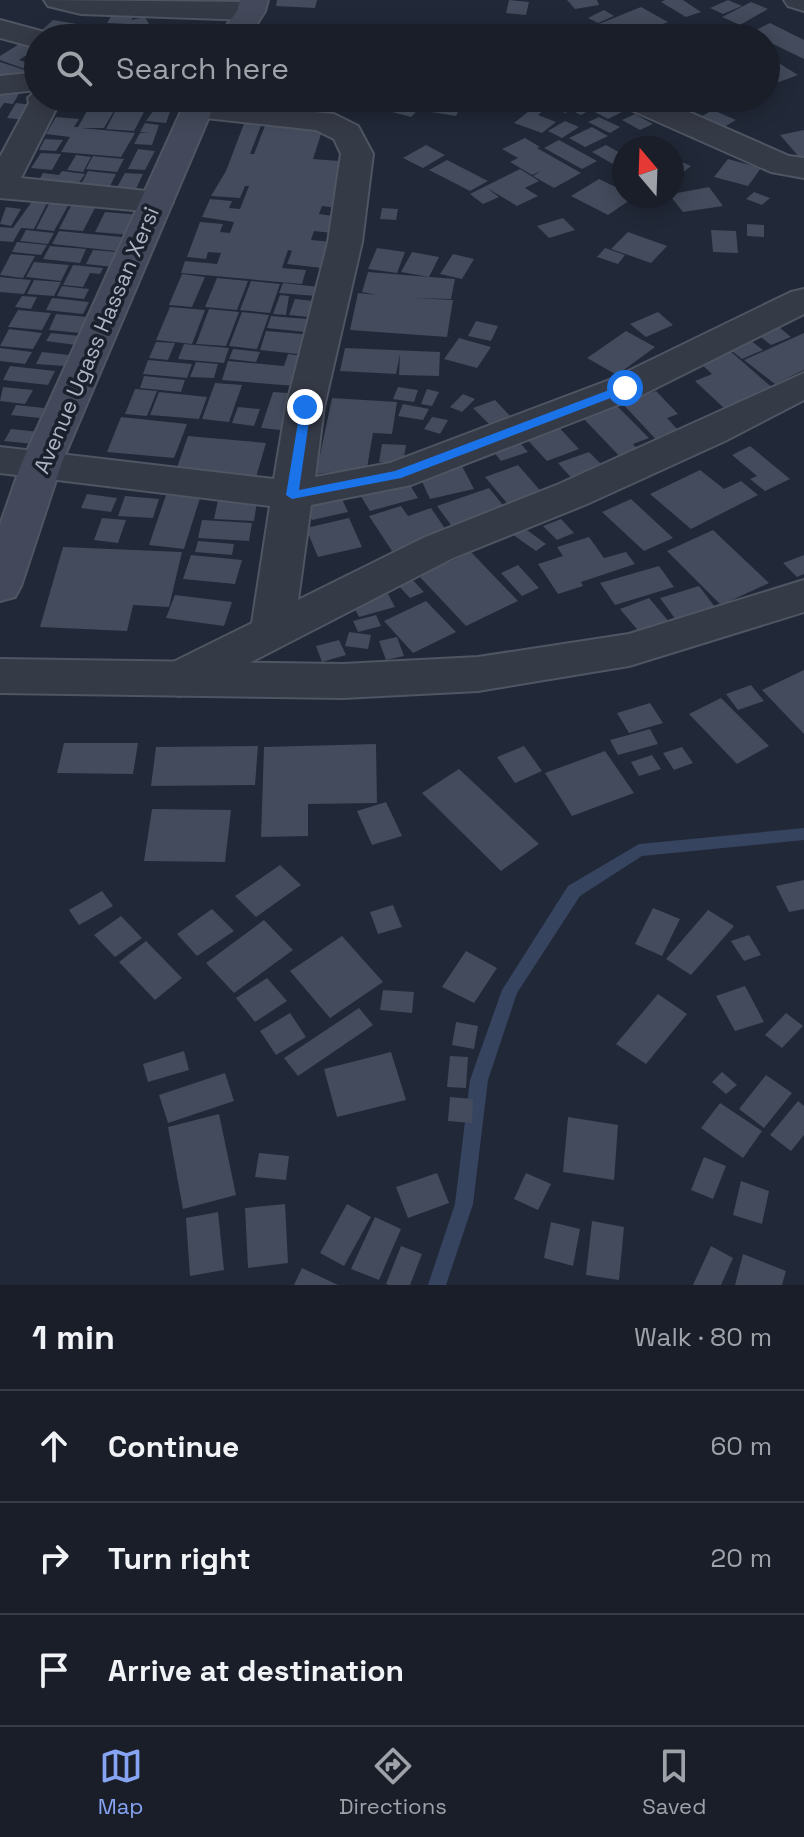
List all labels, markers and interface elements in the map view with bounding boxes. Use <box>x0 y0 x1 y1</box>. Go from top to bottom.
search box <box>24 24 780 112</box>
icon: search <box>52 46 96 90</box>
text: Search here <box>116 49 289 88</box>
north arrow <box>612 136 684 208</box>
street label: Avenue Ugass Hassan Xersi <box>27 202 165 478</box>
route start <box>607 370 643 406</box>
route end <box>287 389 323 425</box>
text: 1 min <box>32 1316 115 1359</box>
text: Walk · 80 m <box>634 1320 772 1354</box>
icon: ahead <box>32 1424 76 1468</box>
text: Continue <box>108 1427 239 1466</box>
text: 60 m <box>710 1429 772 1463</box>
icon: right <box>32 1536 76 1580</box>
text: Turn right <box>108 1539 251 1578</box>
text: 20 m <box>711 1541 772 1575</box>
icon: arrive <box>32 1648 76 1692</box>
text: Arrive at destination <box>108 1651 404 1690</box>
tab: Map <box>98 1744 144 1820</box>
tab: Directions <box>339 1744 447 1820</box>
tab: Saved <box>642 1744 706 1820</box>

